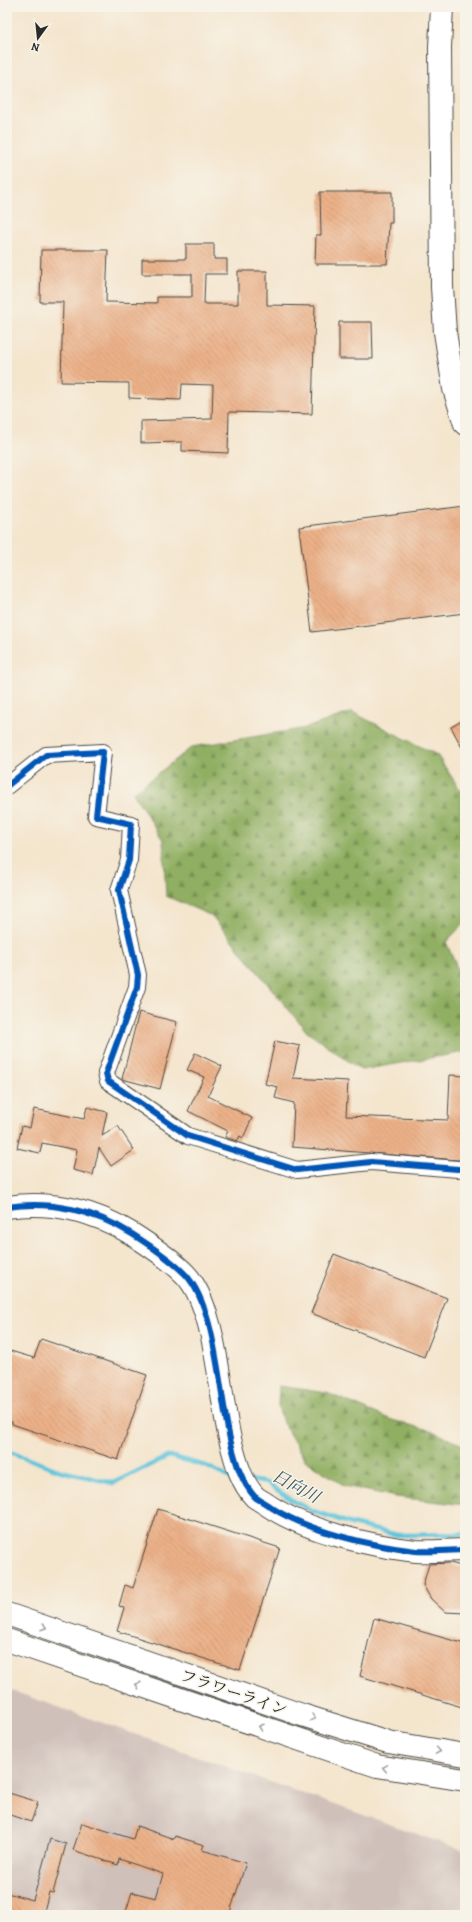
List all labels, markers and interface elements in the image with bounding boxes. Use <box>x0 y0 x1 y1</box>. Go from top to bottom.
north arrow <box>18 18 58 58</box>
text: N <box>30 39 41 55</box>
water label: 日向川 <box>268 1464 325 1510</box>
one-way arrow <box>40 1622 47 1631</box>
street label: フラワーライン <box>177 1664 290 1722</box>
one-way arrow <box>135 1682 142 1690</box>
one-way arrow <box>309 1713 316 1722</box>
one-way arrow <box>258 1724 265 1732</box>
one-way arrow <box>435 1746 442 1755</box>
one-way arrow <box>382 1764 388 1773</box>

